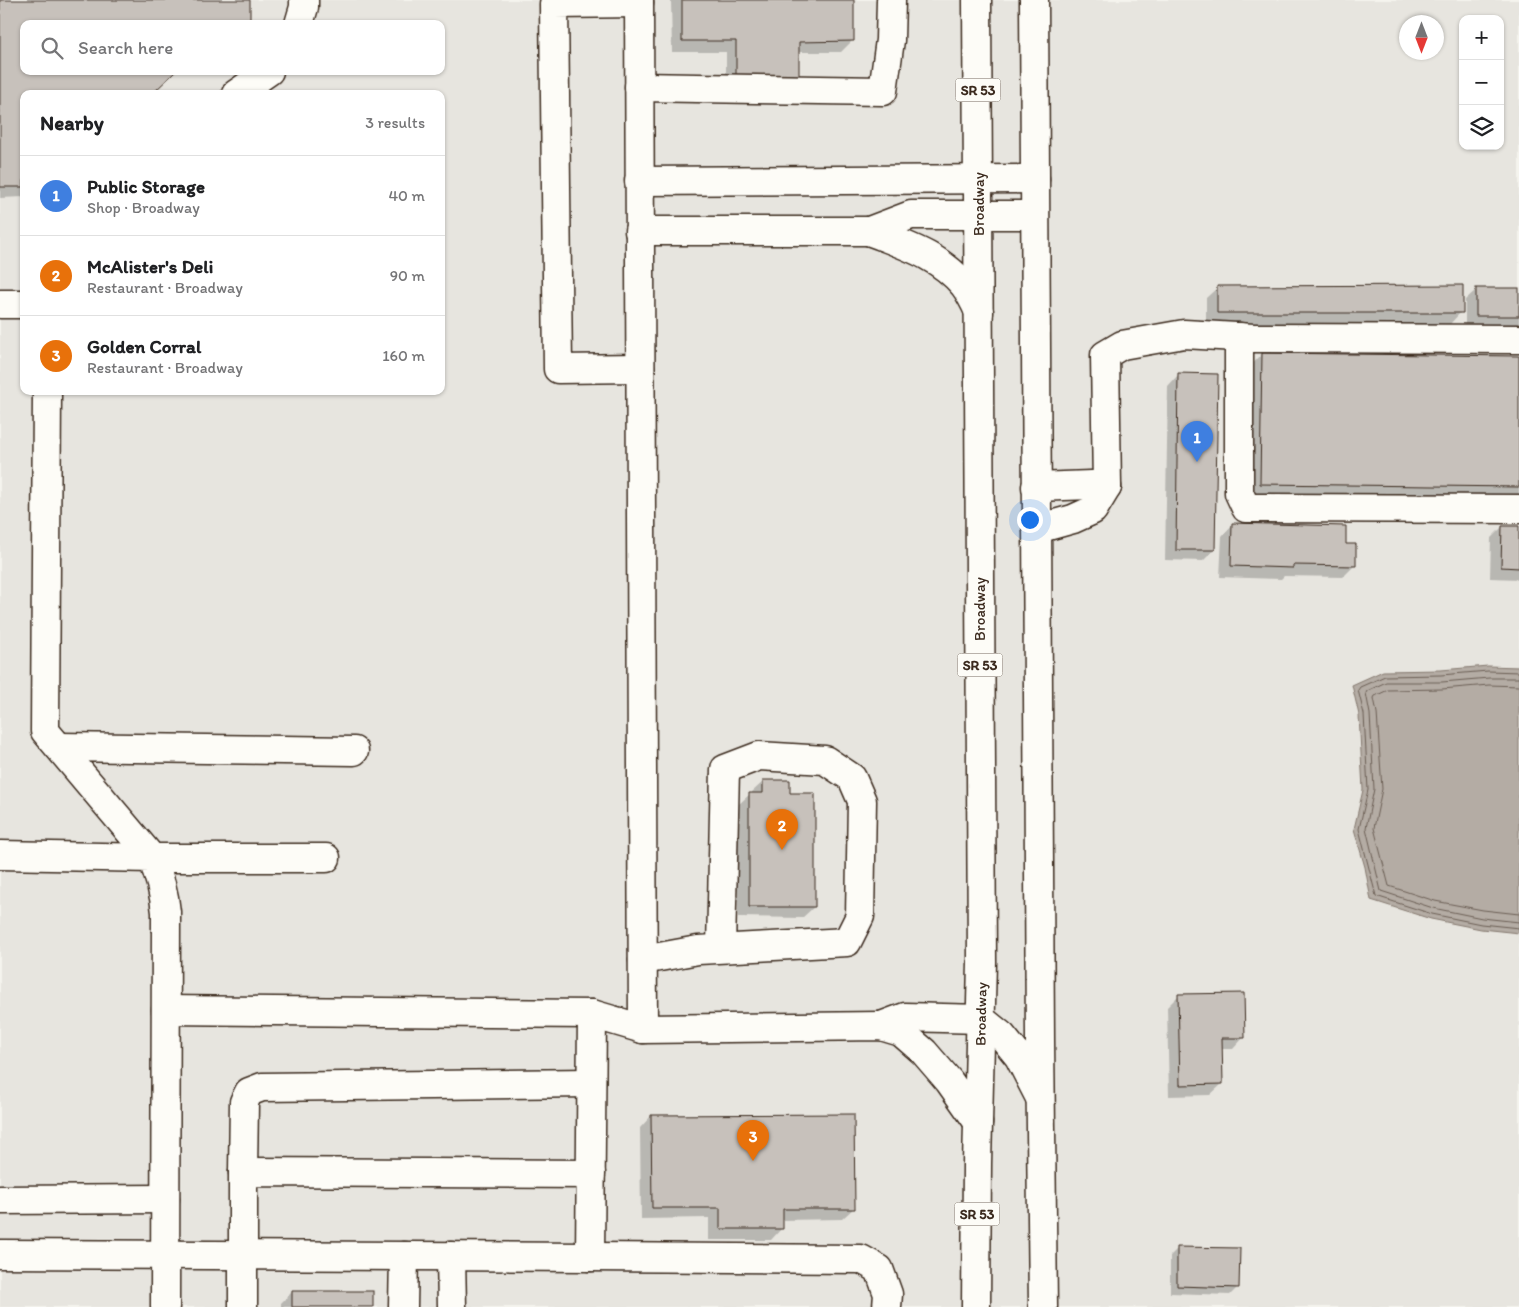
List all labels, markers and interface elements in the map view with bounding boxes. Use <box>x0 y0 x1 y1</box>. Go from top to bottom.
north arrow <box>1399 15 1444 60</box>
map controls <box>1459 15 1504 150</box>
button: + <box>1459 15 1504 60</box>
search box <box>20 20 445 75</box>
icon: search <box>38 34 66 62</box>
text: Search here <box>78 36 173 59</box>
button: − <box>1459 60 1504 105</box>
road number: SR 53 <box>956 78 1000 102</box>
button: layers <box>1459 105 1504 150</box>
text: Nearby <box>40 110 104 135</box>
text: 3 results <box>365 113 425 132</box>
street label: Broadway <box>970 172 988 236</box>
text: Public Storage <box>87 175 205 198</box>
text: 1 <box>52 186 60 205</box>
text: 40 m <box>388 186 425 205</box>
text: Shop · Broadway <box>87 198 200 217</box>
text: McAlister's Deli <box>87 255 213 278</box>
text: 2 <box>52 266 60 285</box>
text: 90 m <box>390 266 425 285</box>
text: Restaurant · Broadway <box>87 278 243 297</box>
text: Golden Corral <box>87 335 201 358</box>
text: 3 <box>52 346 60 365</box>
text: 160 m <box>382 346 425 365</box>
text: Restaurant · Broadway <box>87 358 243 377</box>
pin: 1 <box>1181 421 1213 462</box>
your location <box>1017 507 1043 533</box>
street label: Broadway <box>971 577 989 641</box>
road number: SR 53 <box>958 654 1002 676</box>
pin: 2 <box>766 809 798 850</box>
street label: Broadway <box>971 982 991 1046</box>
pin: 3 <box>737 1120 769 1161</box>
road number: SR 53 <box>954 1202 1000 1226</box>

